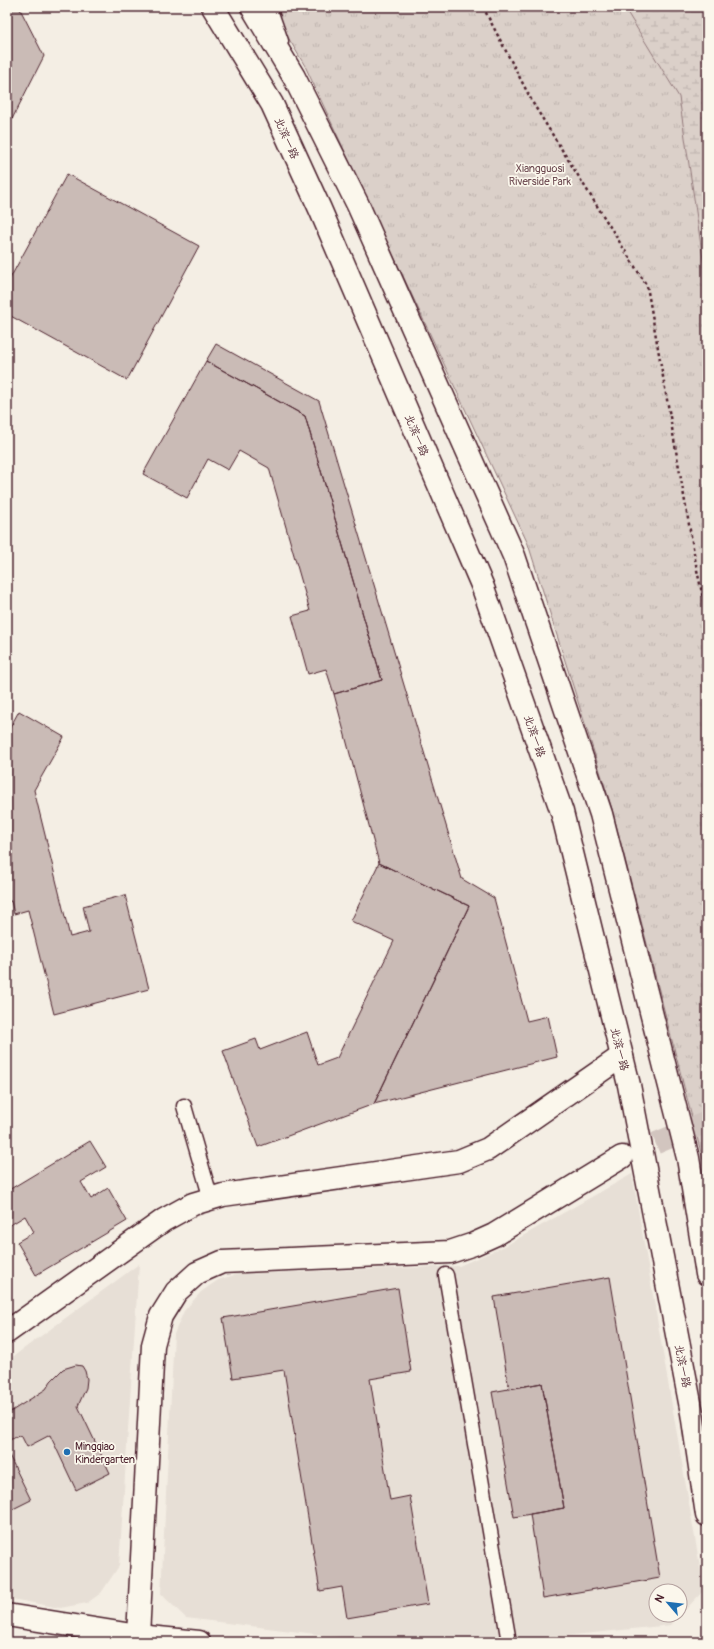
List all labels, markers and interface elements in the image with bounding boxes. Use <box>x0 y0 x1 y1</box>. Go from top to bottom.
street label: 北滨一路 <box>272 115 301 161</box>
park label: Xiangguosi Riverside Park <box>509 162 572 188</box>
street label: 北滨一路 <box>402 412 431 458</box>
street label: 北滨一路 <box>521 713 548 759</box>
street label: 北滨一路 <box>608 1026 631 1072</box>
street label: 北滨一路 <box>672 1343 693 1389</box>
place label: Mingqiao Kindergarten <box>75 1440 135 1466</box>
marker: Mingqiao Kindergarten <box>62 1447 72 1457</box>
north arrow <box>648 1583 688 1623</box>
text: N <box>652 1592 667 1605</box>

